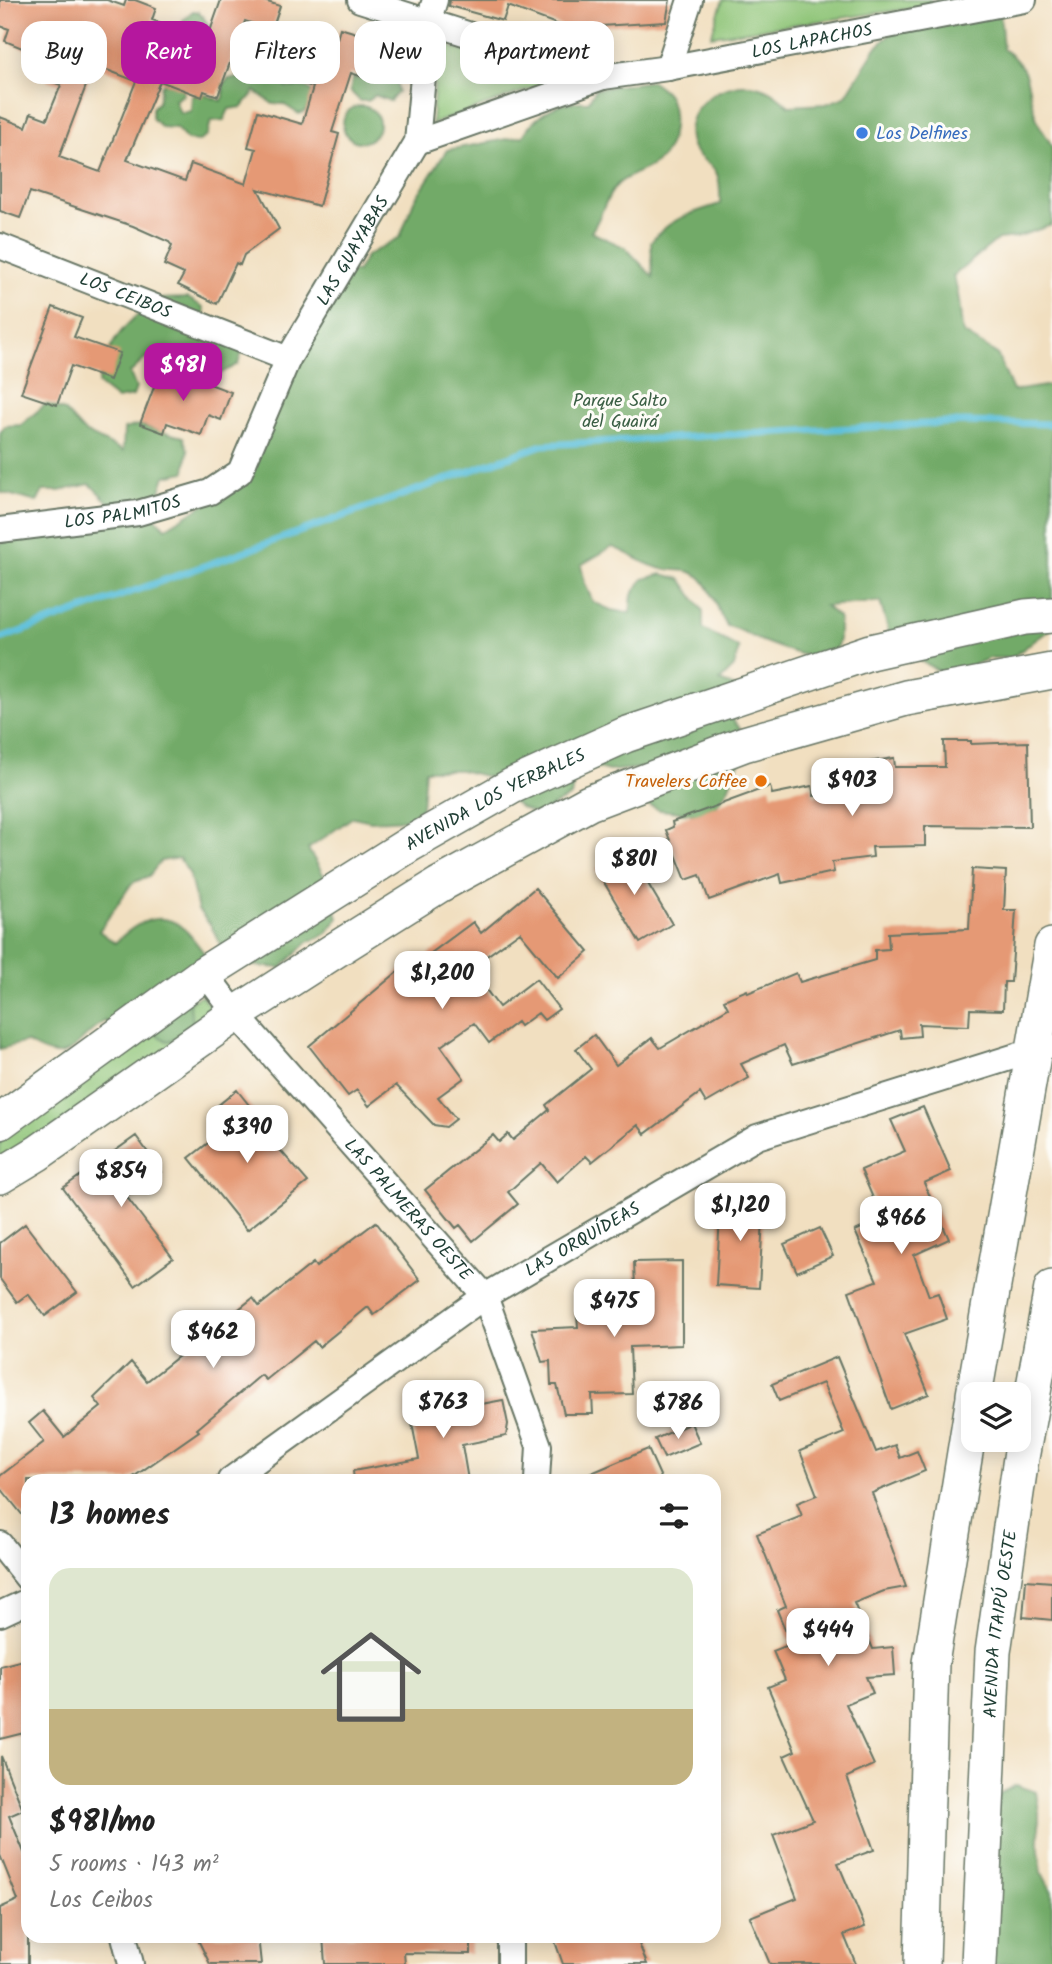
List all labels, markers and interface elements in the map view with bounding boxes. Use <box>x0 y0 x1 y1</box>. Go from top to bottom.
street label: LOS LAPACHOS <box>749 16 876 68</box>
chip: Buy <box>21 21 107 84</box>
chip: Rent <box>121 21 216 84</box>
chip: Filters <box>230 21 340 84</box>
chip: New <box>354 21 446 84</box>
chip: Apartment <box>460 21 614 84</box>
place label: Los Delfines <box>876 120 968 149</box>
marker: Los Delfines <box>854 125 870 141</box>
street label: LAS GUAYABAS <box>310 190 398 312</box>
street label: LOS CEIBOS <box>75 266 176 328</box>
pin: $981 <box>142 344 224 403</box>
text: $981 <box>160 348 206 384</box>
park label: Parque Salto del Guairá <box>573 387 667 437</box>
street label: LOS PALMITOS <box>63 488 185 538</box>
street label: AVENIDA LOS YERBALES <box>400 741 591 860</box>
pin: $903 <box>811 758 893 818</box>
text: $903 <box>827 763 877 799</box>
place label: Travelers Coffee <box>625 768 747 797</box>
marker: Travelers Coffee <box>753 773 769 789</box>
pin: $801 <box>593 838 675 897</box>
text: $801 <box>611 842 657 878</box>
pin: $1,200 <box>385 951 499 1011</box>
text: $1,200 <box>410 956 474 992</box>
pin: $390 <box>206 1106 288 1165</box>
text: $390 <box>222 1110 272 1146</box>
street label: LAS PALMERAS OESTE <box>336 1132 479 1289</box>
pin: $854 <box>80 1150 162 1209</box>
text: $854 <box>95 1154 147 1190</box>
pin: $1,120 <box>683 1184 797 1243</box>
text: $1,120 <box>711 1188 769 1224</box>
street label: LAS ORQUÍDEAS <box>520 1195 647 1286</box>
pin: $966 <box>860 1196 942 1256</box>
text: $966 <box>876 1201 926 1237</box>
pin: $475 <box>573 1280 655 1339</box>
text: $475 <box>590 1284 638 1320</box>
pin: $462 <box>172 1310 254 1370</box>
text: $462 <box>187 1315 239 1351</box>
pin: $763 <box>402 1380 484 1440</box>
pin: $786 <box>637 1382 719 1441</box>
map controls <box>961 1382 1031 1452</box>
button: layers <box>961 1382 1031 1452</box>
text: $763 <box>418 1385 468 1421</box>
text: $786 <box>653 1386 703 1422</box>
text: 13 homes <box>49 1492 170 1540</box>
icon: filters <box>655 1497 693 1535</box>
street label: AVENIDA ITAIPÚ OESTE <box>977 1528 1027 1719</box>
pin: $444 <box>787 1608 869 1668</box>
text: $444 <box>802 1613 854 1649</box>
icon: home <box>308 1614 434 1740</box>
text: $981/mo <box>49 1799 155 1847</box>
text: 5 rooms · 143 m² <box>49 1847 219 1883</box>
text: Los Ceibos <box>49 1883 153 1919</box>

